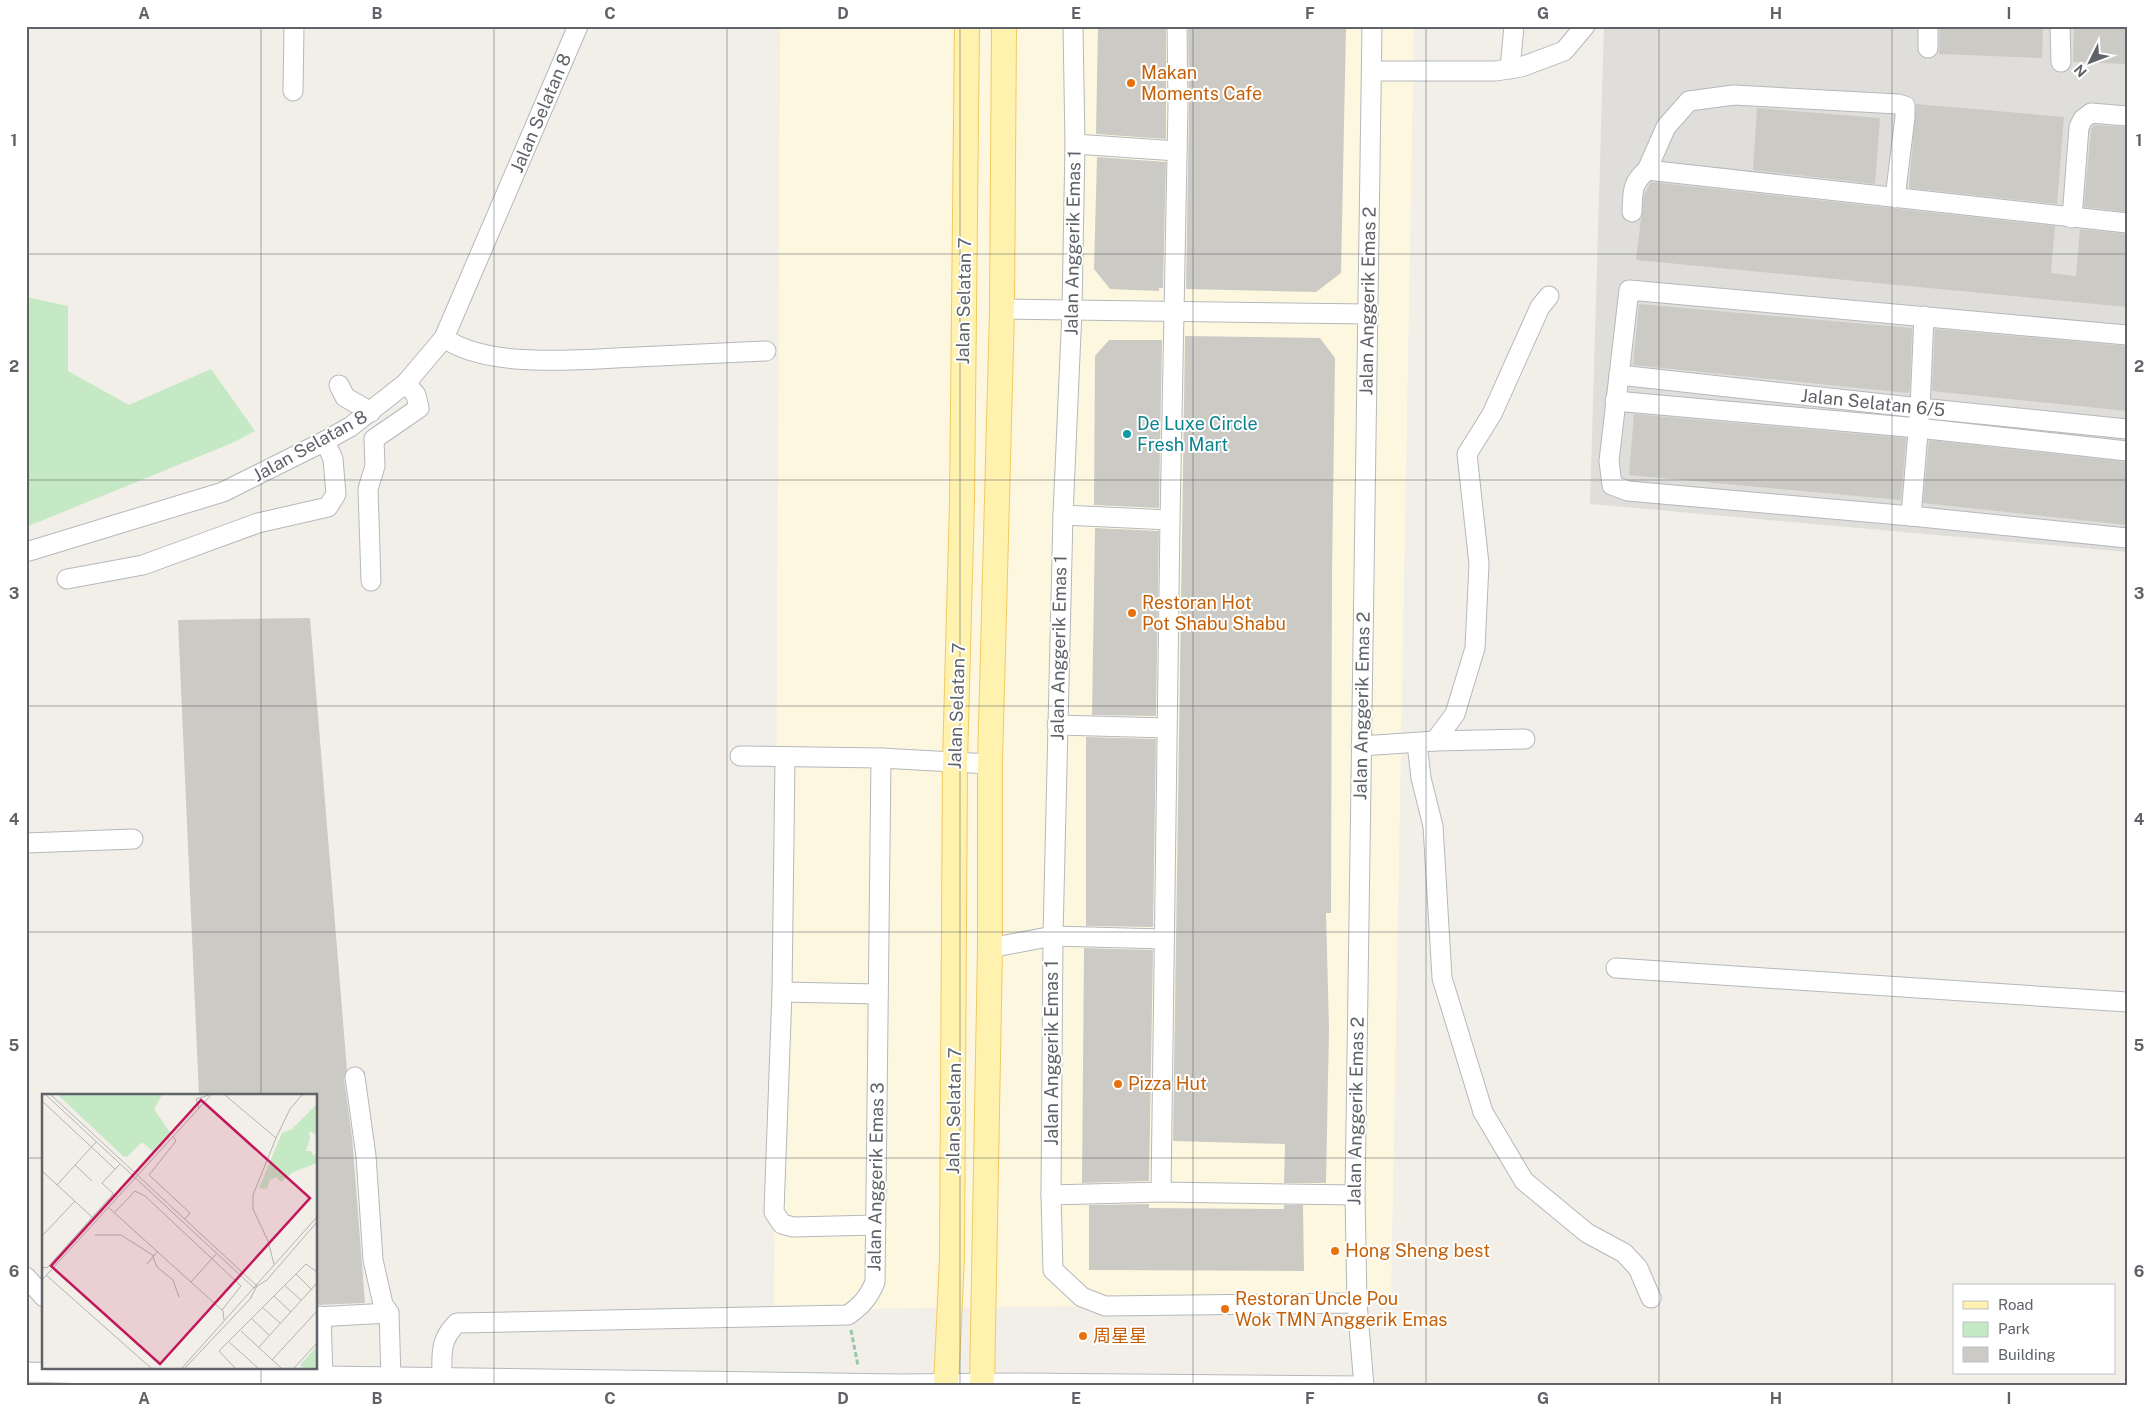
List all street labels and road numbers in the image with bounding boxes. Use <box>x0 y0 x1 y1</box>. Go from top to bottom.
street label: Jalan Selatan 8 <box>506 50 575 176</box>
street label: Jalan Anggerik Emas 1 <box>1060 150 1085 336</box>
street label: Jalan Anggerik Emas 2 <box>1355 206 1380 396</box>
street label: Jalan Selatan 7 <box>952 237 975 365</box>
street label: Jalan Selatan 6/5 <box>1800 384 1946 421</box>
street label: Jalan Selatan 8 <box>249 405 371 486</box>
street label: Jalan Anggerik Emas 1 <box>1046 555 1071 741</box>
street label: Jalan Anggerik Emas 2 <box>1349 611 1374 801</box>
street label: Jalan Selatan 7 <box>944 642 969 770</box>
street label: Jalan Anggerik Emas 1 <box>1041 960 1062 1146</box>
street label: Jalan Anggerik Emas 2 <box>1343 1016 1368 1206</box>
street label: Jalan Selatan 7 <box>942 1047 965 1175</box>
street label: Jalan Anggerik Emas 3 <box>863 1082 888 1272</box>

